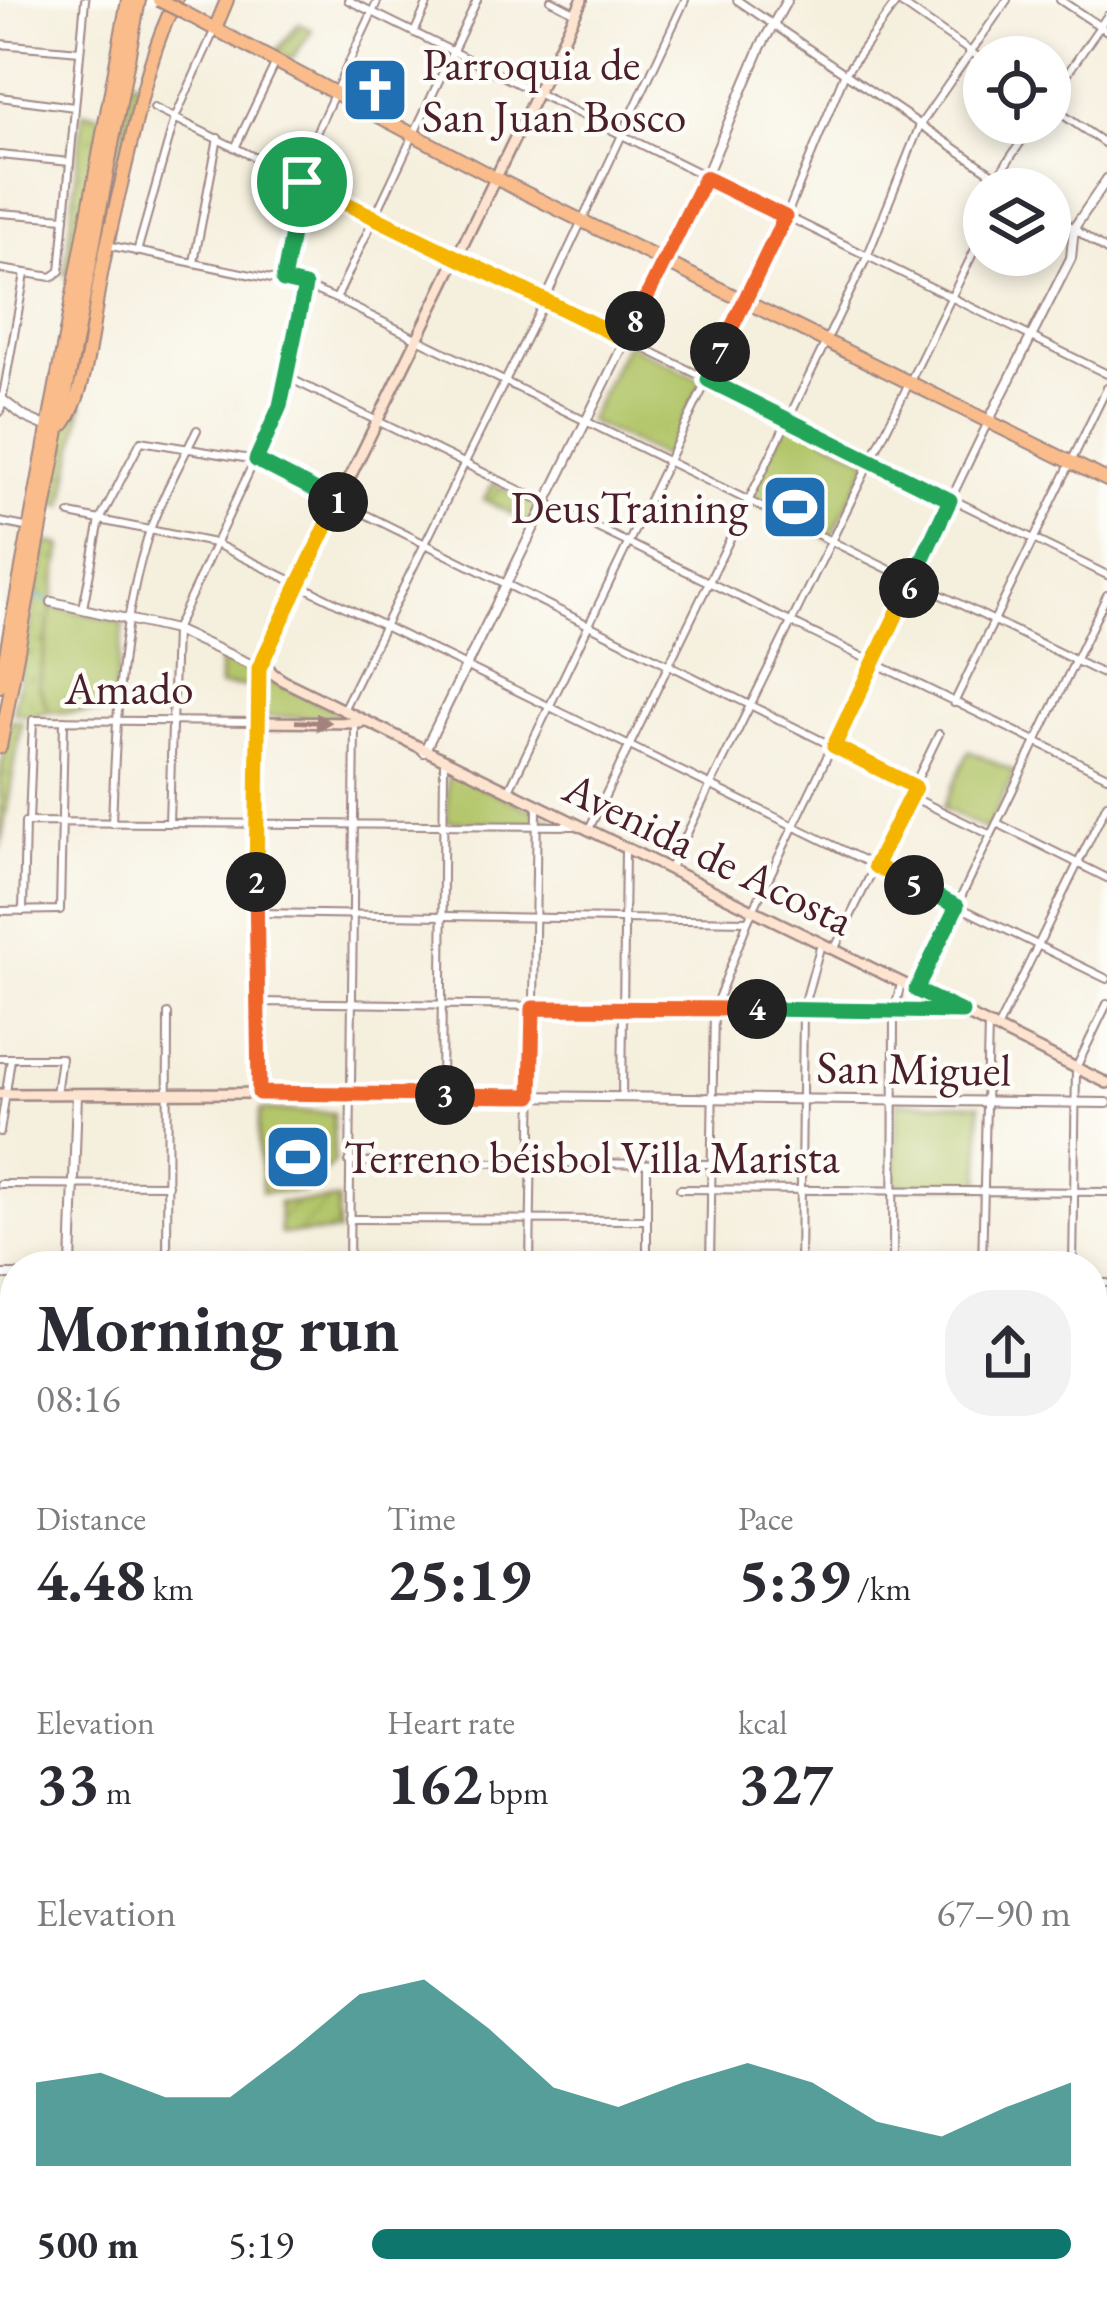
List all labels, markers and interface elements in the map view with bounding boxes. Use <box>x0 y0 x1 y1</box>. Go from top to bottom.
place label: Parroquia de San Juan Bosco <box>422 35 686 145</box>
map controls <box>963 36 1071 276</box>
button: locate <box>963 36 1071 144</box>
church icon: Parroquia de San Juan Bosco <box>340 55 410 125</box>
pin <box>251 131 353 233</box>
icon: arrive <box>269 149 335 215</box>
button: layers <box>963 168 1071 276</box>
pin: 8 <box>605 291 665 351</box>
text: 8 <box>626 299 644 342</box>
pin: 7 <box>690 322 750 382</box>
text: 7 <box>711 330 729 373</box>
pin: 1 <box>308 472 368 532</box>
sports icon: DeusTraining <box>760 472 830 542</box>
place label: DeusTraining <box>510 478 748 536</box>
text: 1 <box>329 480 347 523</box>
pin: 6 <box>879 558 939 618</box>
text: 6 <box>900 566 918 609</box>
street label: Amado <box>63 659 194 717</box>
one-way arrow <box>295 713 333 732</box>
street label: Avenida de Acosta <box>554 757 863 948</box>
pin: 2 <box>226 852 286 912</box>
pin: 5 <box>884 855 944 915</box>
text: 2 <box>247 860 265 903</box>
text: 5 <box>905 863 923 906</box>
pin: 4 <box>727 979 787 1039</box>
text: 4 <box>748 987 766 1030</box>
street label: San Miguel <box>816 1037 1012 1099</box>
pin: 3 <box>415 1065 475 1125</box>
text: 3 <box>436 1073 454 1116</box>
sports icon: Terreno béisbol Villa Marista <box>263 1122 333 1192</box>
place label: Terreno béisbol Villa Marista <box>344 1128 840 1186</box>
text: Morning run <box>36 1285 400 1371</box>
button: share <box>945 1290 1071 1416</box>
text: 08:16 <box>36 1373 121 1424</box>
text: Distance <box>36 1497 146 1540</box>
text: Time <box>387 1497 456 1540</box>
text: Pace <box>738 1497 793 1540</box>
text: 4.48 <box>36 1540 146 1618</box>
text: 25:19 <box>387 1540 531 1618</box>
text: 5:39 <box>738 1540 850 1618</box>
text: km <box>146 1567 194 1610</box>
text: /km <box>850 1567 911 1610</box>
text: Elevation <box>36 1701 155 1744</box>
text: Heart rate <box>387 1701 515 1744</box>
text: kcal <box>738 1701 788 1744</box>
text: 33 <box>36 1744 99 1822</box>
text: 162 <box>387 1744 482 1822</box>
text: 327 <box>738 1744 833 1822</box>
text: m <box>99 1771 132 1814</box>
text: bpm <box>482 1771 549 1814</box>
text: Elevation <box>36 1887 176 1938</box>
text: 67–90 m <box>937 1887 1071 1938</box>
text: 500 m <box>36 2219 139 2270</box>
text: 5:19 <box>228 2219 294 2270</box>

